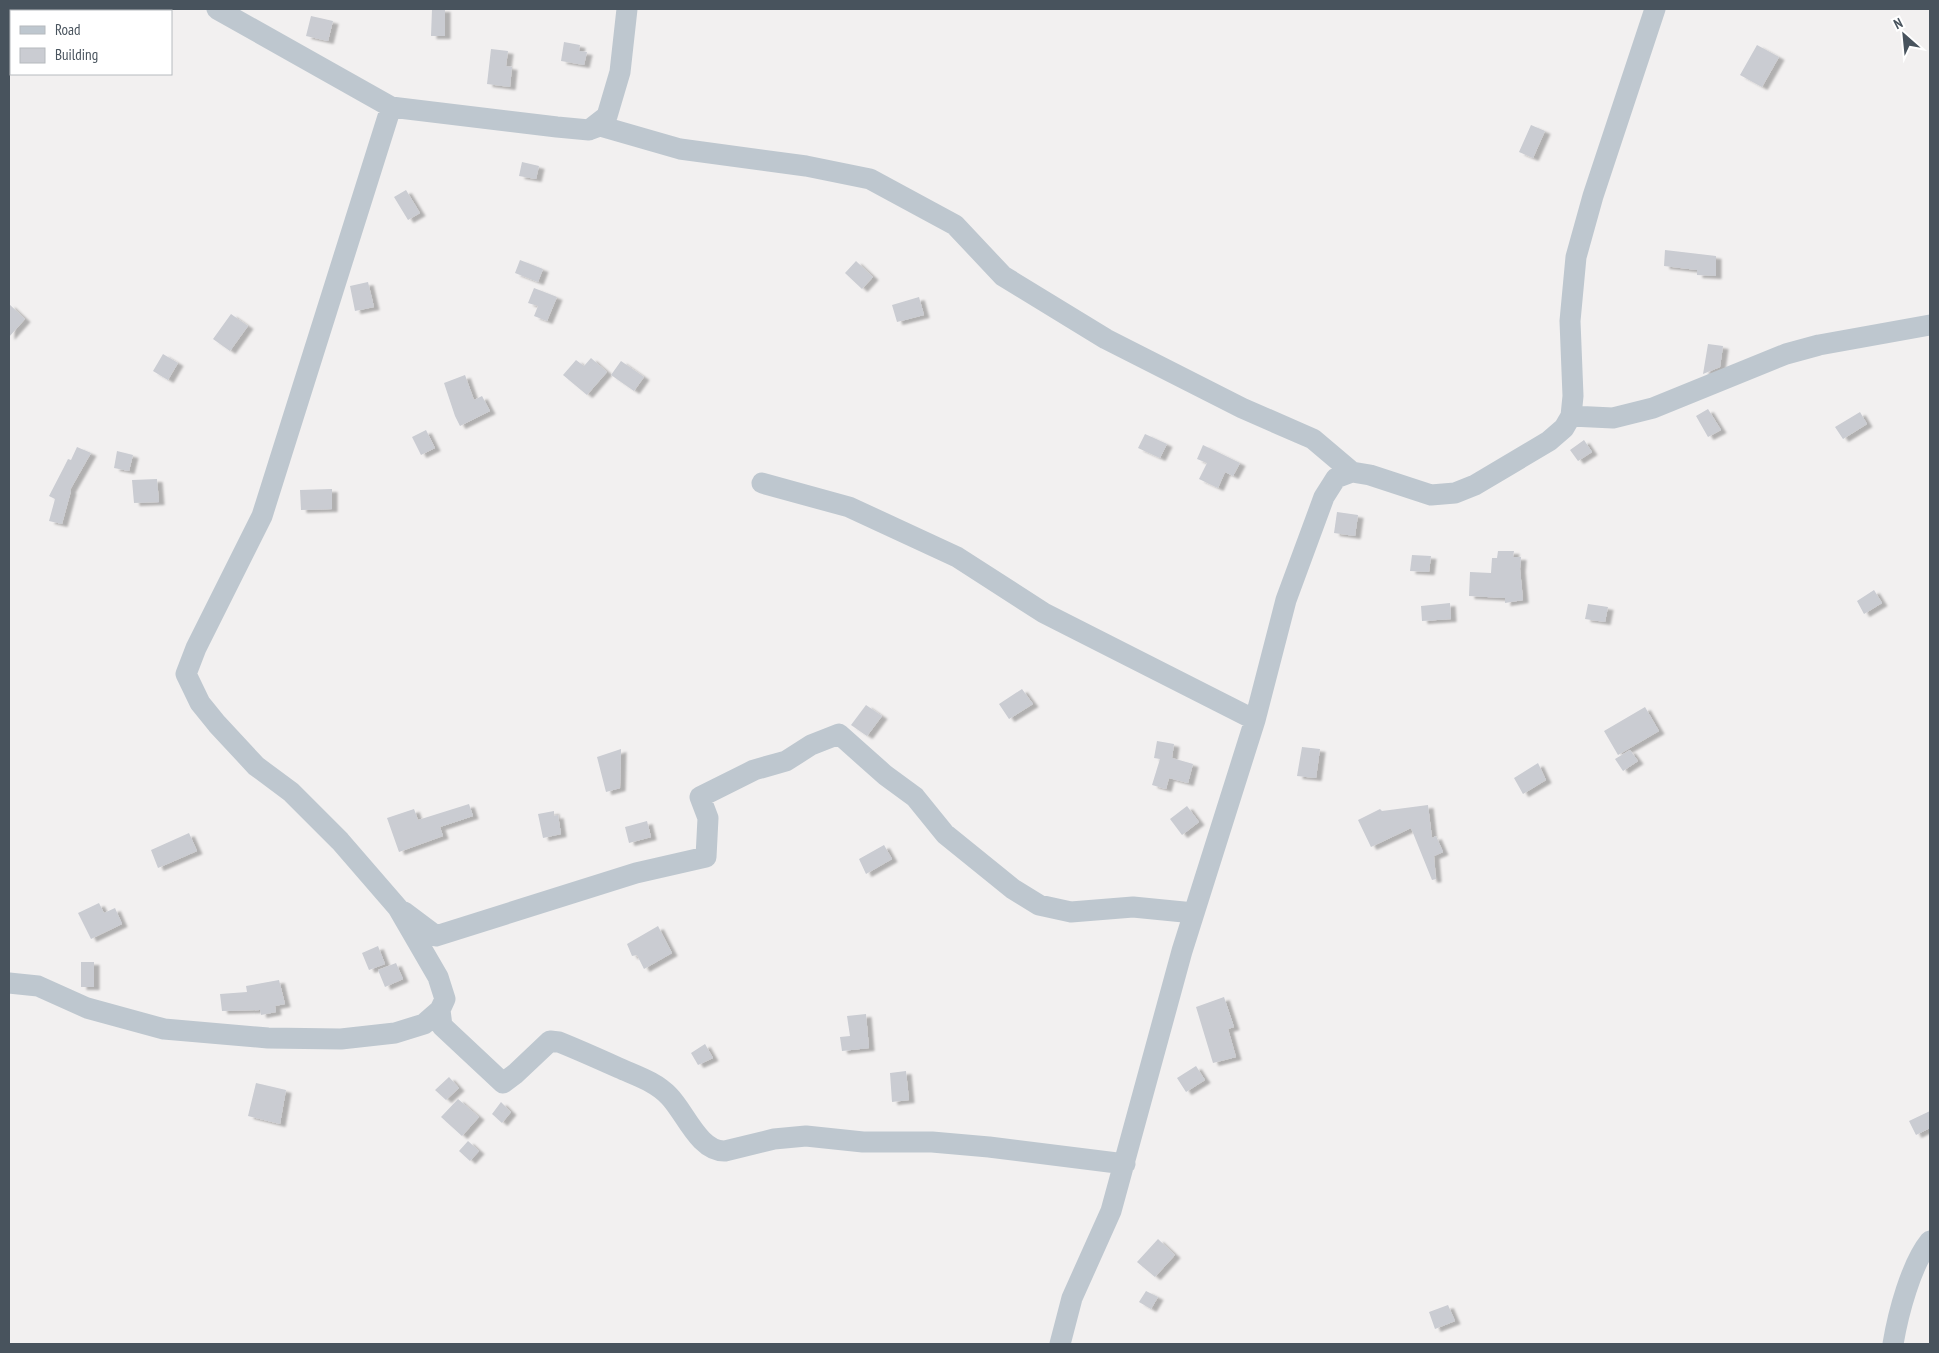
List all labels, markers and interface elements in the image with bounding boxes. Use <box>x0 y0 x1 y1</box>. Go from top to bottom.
legend <box>10 10 172 75</box>
north arrow <box>1879 10 1929 60</box>
text: N <box>1891 14 1906 33</box>
text: Road <box>55 20 81 39</box>
text: Building <box>55 45 98 64</box>

